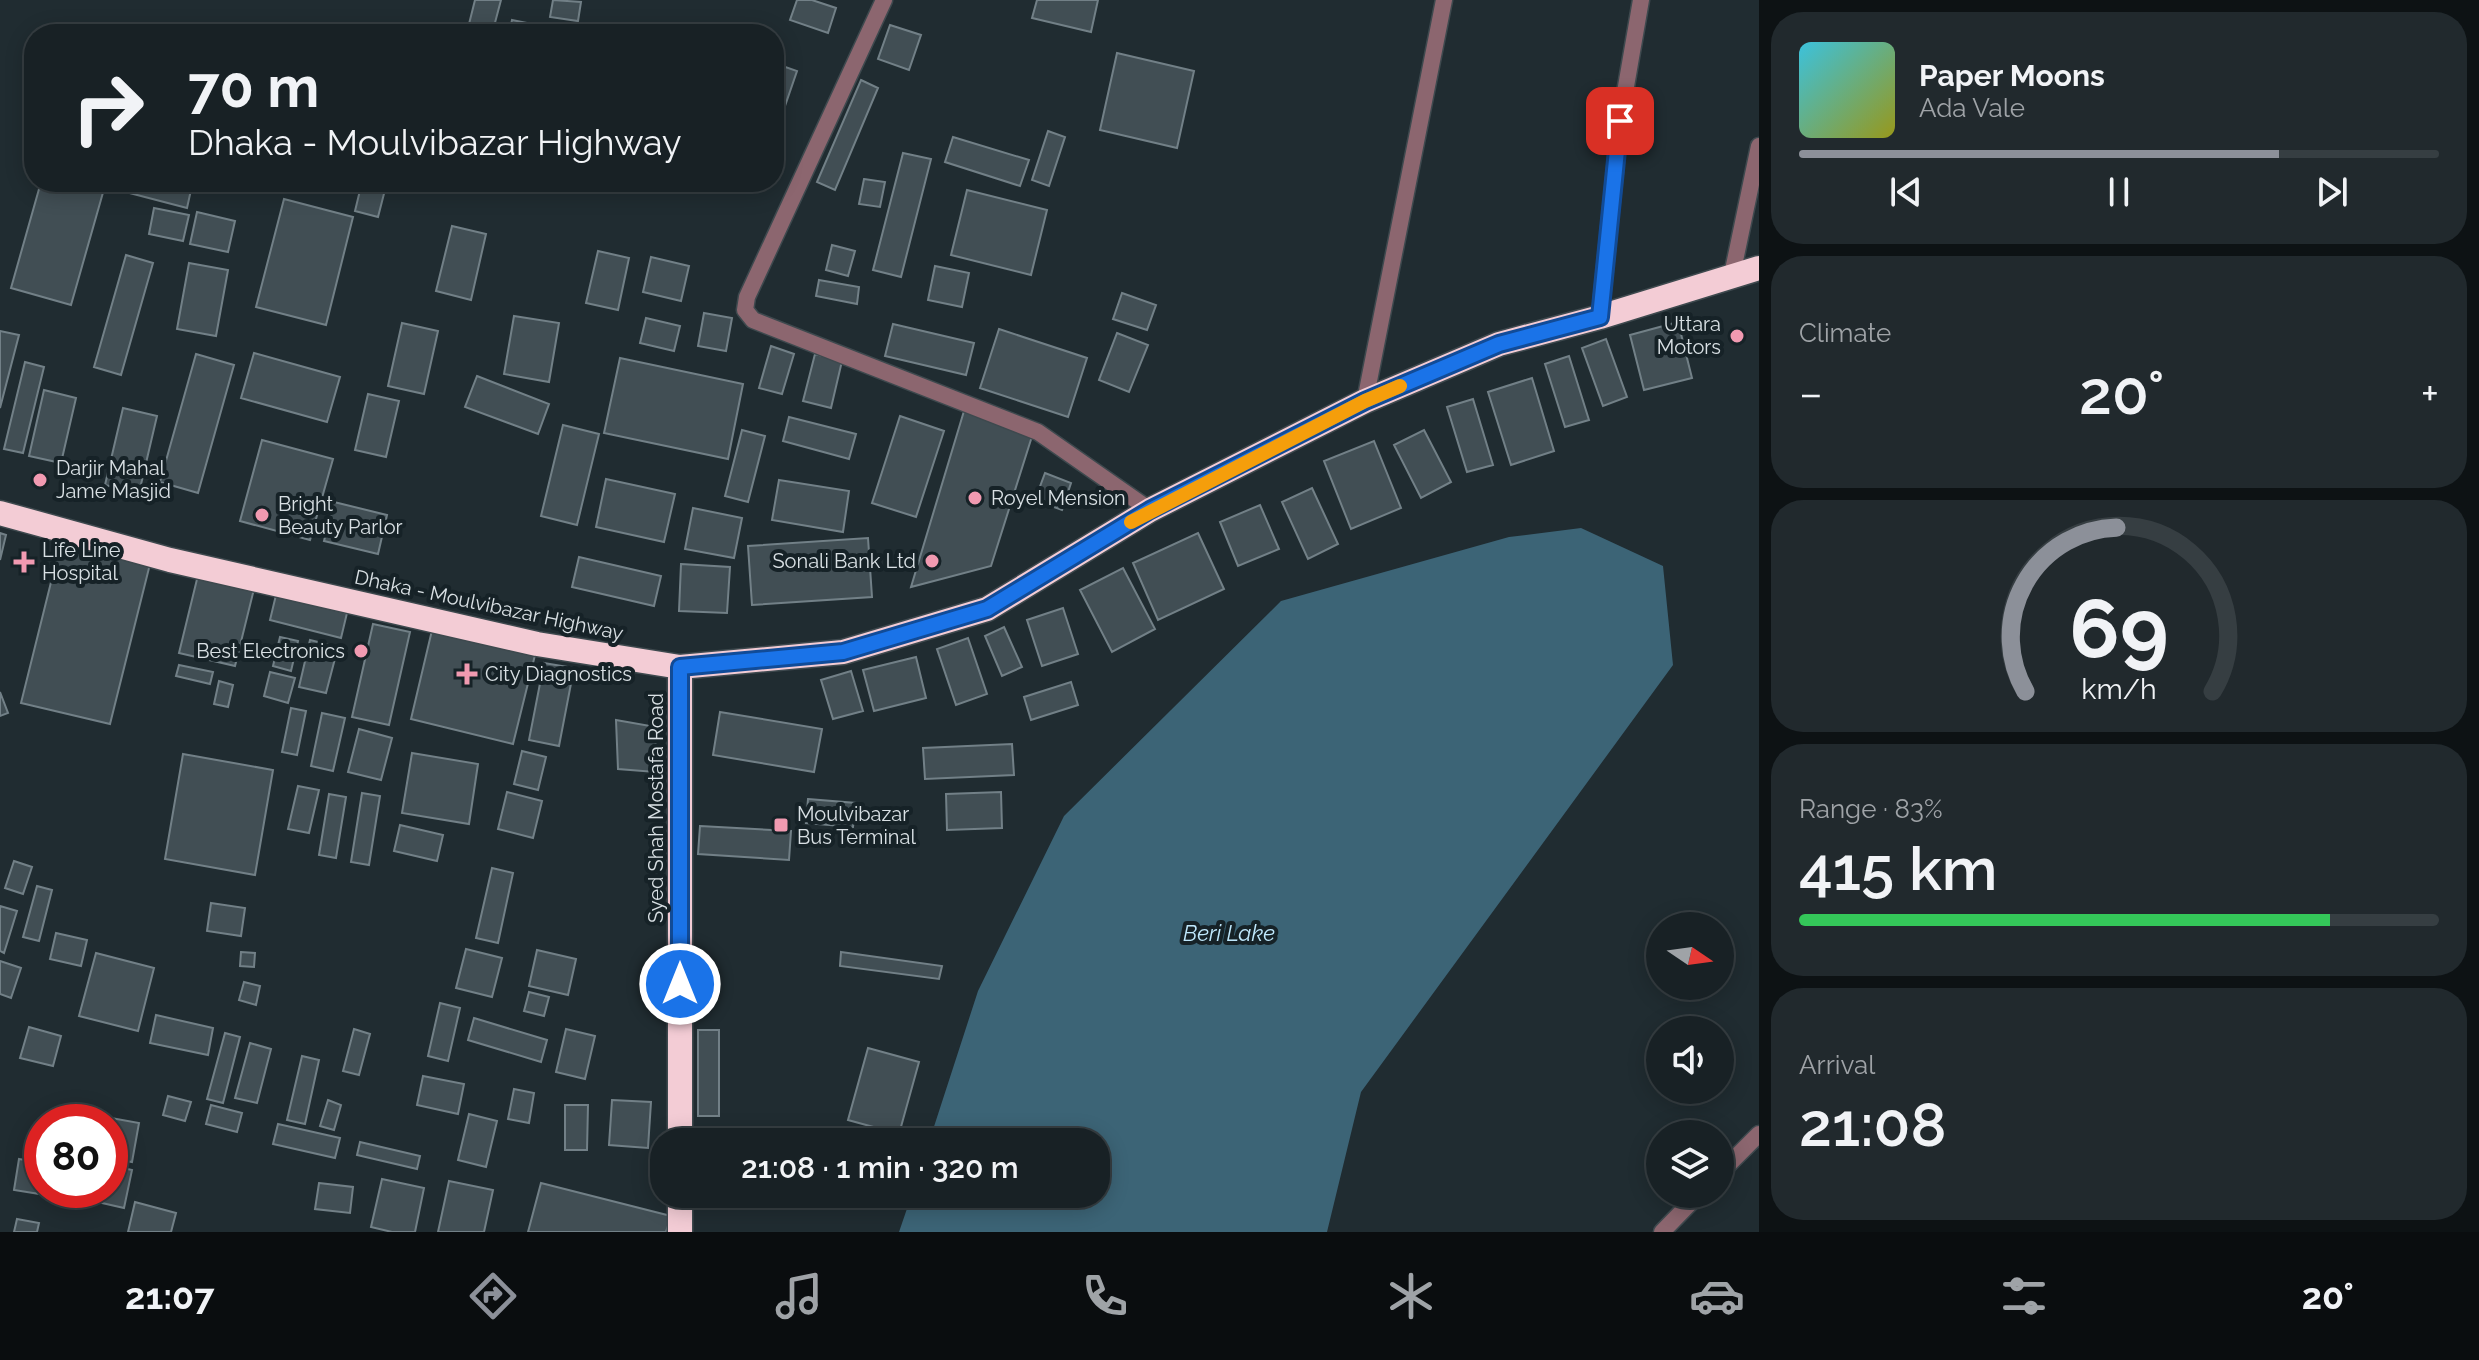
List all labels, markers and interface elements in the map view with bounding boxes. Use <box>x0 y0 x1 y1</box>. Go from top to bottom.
text: 70 m <box>188 54 319 120</box>
icon: right <box>56 56 160 160</box>
text: Paper Moons <box>1919 58 2105 93</box>
pin <box>1586 87 1654 155</box>
text: Ada Vale <box>1919 93 2025 123</box>
icon: arrive <box>1598 99 1642 143</box>
text: Dhaka - Moulvibazar Highway <box>188 121 682 163</box>
icon: previous <box>1884 170 1928 214</box>
icon: pause <box>2097 170 2141 214</box>
icon: next <box>2310 170 2354 214</box>
place label: Uttara Motors <box>1657 312 1721 359</box>
text: Climate <box>1799 318 1891 348</box>
marker: Uttara Motors <box>1728 327 1746 345</box>
text: 20° <box>2079 358 2164 428</box>
text: − <box>1799 368 1823 419</box>
text: + <box>2421 368 2439 419</box>
place label: Darjir Mahal Jame Masjid <box>56 456 171 503</box>
marker: Darjir Mahal Jame Masjid <box>31 471 49 489</box>
place label: Royel Mension <box>991 486 1126 510</box>
marker: Royel Mension <box>966 489 984 507</box>
place label: Bright Beauty Parlor <box>278 492 403 539</box>
marker: Bright Beauty Parlor <box>253 506 271 524</box>
place label: Life Line Hospital <box>42 538 121 585</box>
place label: Sonali Bank Ltd <box>772 549 916 573</box>
marker: Life Line Hospital <box>13 551 35 573</box>
marker: Sonali Bank Ltd <box>923 552 941 570</box>
street label: Dhaka - Moulvibazar Highway <box>352 565 626 645</box>
text: 69 <box>2069 580 2169 677</box>
place label: Best Electronics <box>196 639 345 663</box>
marker: Best Electronics <box>352 642 370 660</box>
place label: City Diagnostics <box>485 662 632 686</box>
marker: City Diagnostics <box>456 663 478 685</box>
text: km/h <box>2081 672 2157 706</box>
street label: Syed Shah Mostafa Road <box>644 693 668 923</box>
text: Range · 83% <box>1799 794 1942 824</box>
place label: Moulvibazar Bus Terminal <box>797 802 916 849</box>
marker: Moulvibazar Bus Terminal <box>772 816 790 834</box>
text: 415 km <box>1799 834 1997 904</box>
north arrow <box>1646 912 1734 1000</box>
map controls <box>1646 912 1734 1208</box>
water label: Beri Lake <box>1183 920 1275 946</box>
position arrow <box>638 942 722 1026</box>
button: sound <box>1646 1016 1734 1104</box>
text: Arrival <box>1799 1050 1875 1080</box>
text: 21:08 <box>1799 1090 1946 1160</box>
speed limit sign: 80 <box>24 1104 128 1208</box>
button: layers <box>1646 1120 1734 1208</box>
text: 21:08 · 1 min · 320 m <box>741 1150 1019 1185</box>
icon: directions <box>465 1268 521 1324</box>
icon: music <box>771 1268 827 1324</box>
icon: phone <box>1077 1268 1133 1324</box>
icon: climate <box>1383 1268 1439 1324</box>
icon: car <box>1689 1268 1745 1324</box>
icon: filters <box>1996 1268 2052 1324</box>
text: 21:07 <box>125 1275 214 1317</box>
text: 20° <box>2302 1275 2354 1317</box>

